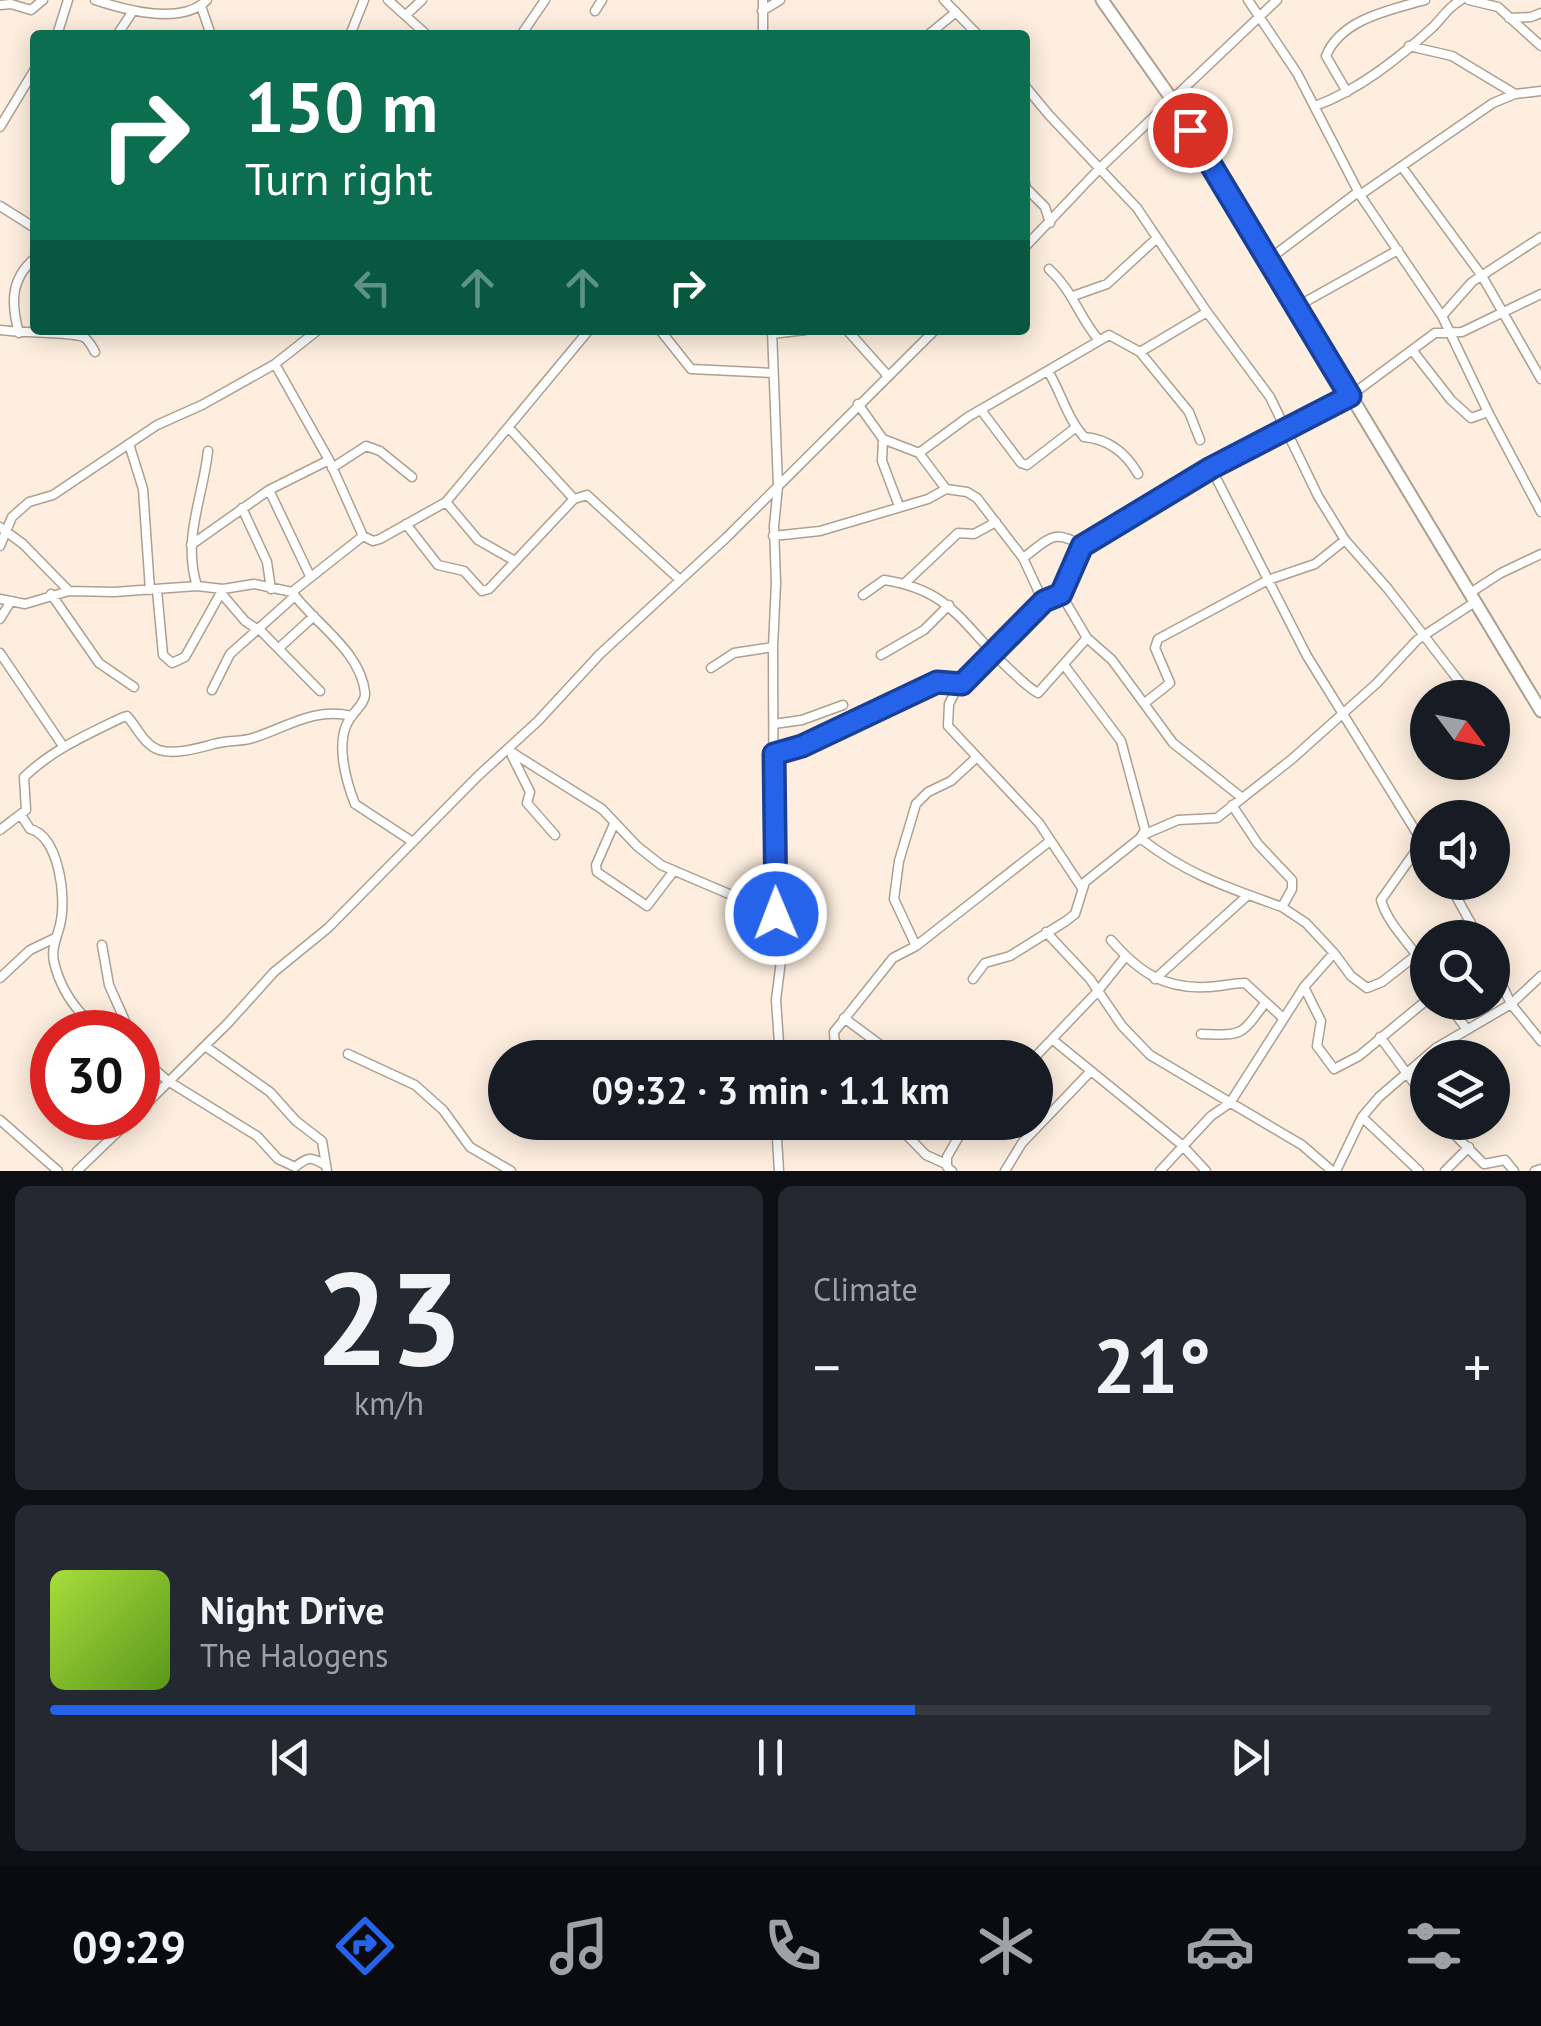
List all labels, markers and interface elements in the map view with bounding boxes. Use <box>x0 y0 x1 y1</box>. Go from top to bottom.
text: 150 m <box>245 61 438 151</box>
icon: right <box>80 70 210 200</box>
pin <box>1148 88 1233 173</box>
icon: arrive <box>1163 103 1218 158</box>
text: Turn right <box>245 149 433 207</box>
icon: left <box>345 260 400 315</box>
icon: ahead <box>450 260 505 315</box>
icon: ahead <box>555 260 610 315</box>
icon: right <box>660 260 715 315</box>
north arrow <box>1410 680 1510 780</box>
map controls <box>1410 680 1510 1140</box>
button: sound <box>1410 800 1510 900</box>
position arrow <box>724 862 828 966</box>
button: search <box>1410 920 1510 1020</box>
speed limit sign: 30 <box>30 1010 160 1140</box>
button: layers <box>1410 1040 1510 1140</box>
text: 09:32 · 3 min · 1.1 km <box>591 1065 950 1114</box>
text: 23 <box>315 1233 463 1401</box>
text: Climate <box>813 1268 918 1310</box>
text: 21° <box>1093 1317 1211 1414</box>
text: − <box>813 1331 841 1402</box>
text: + <box>1463 1331 1491 1402</box>
text: km/h <box>354 1382 424 1424</box>
text: Night Drive <box>200 1585 384 1634</box>
text: The Halogens <box>200 1634 388 1676</box>
icon: previous <box>263 1730 318 1785</box>
icon: pause <box>743 1730 798 1785</box>
icon: next <box>1223 1730 1278 1785</box>
icon: directions <box>330 1911 400 1981</box>
icon: music <box>544 1911 614 1981</box>
icon: phone <box>758 1911 828 1981</box>
icon: climate <box>971 1911 1041 1981</box>
icon: car <box>1185 1911 1255 1981</box>
icon: filters <box>1399 1911 1469 1981</box>
text: 09:29 <box>72 1917 186 1975</box>

